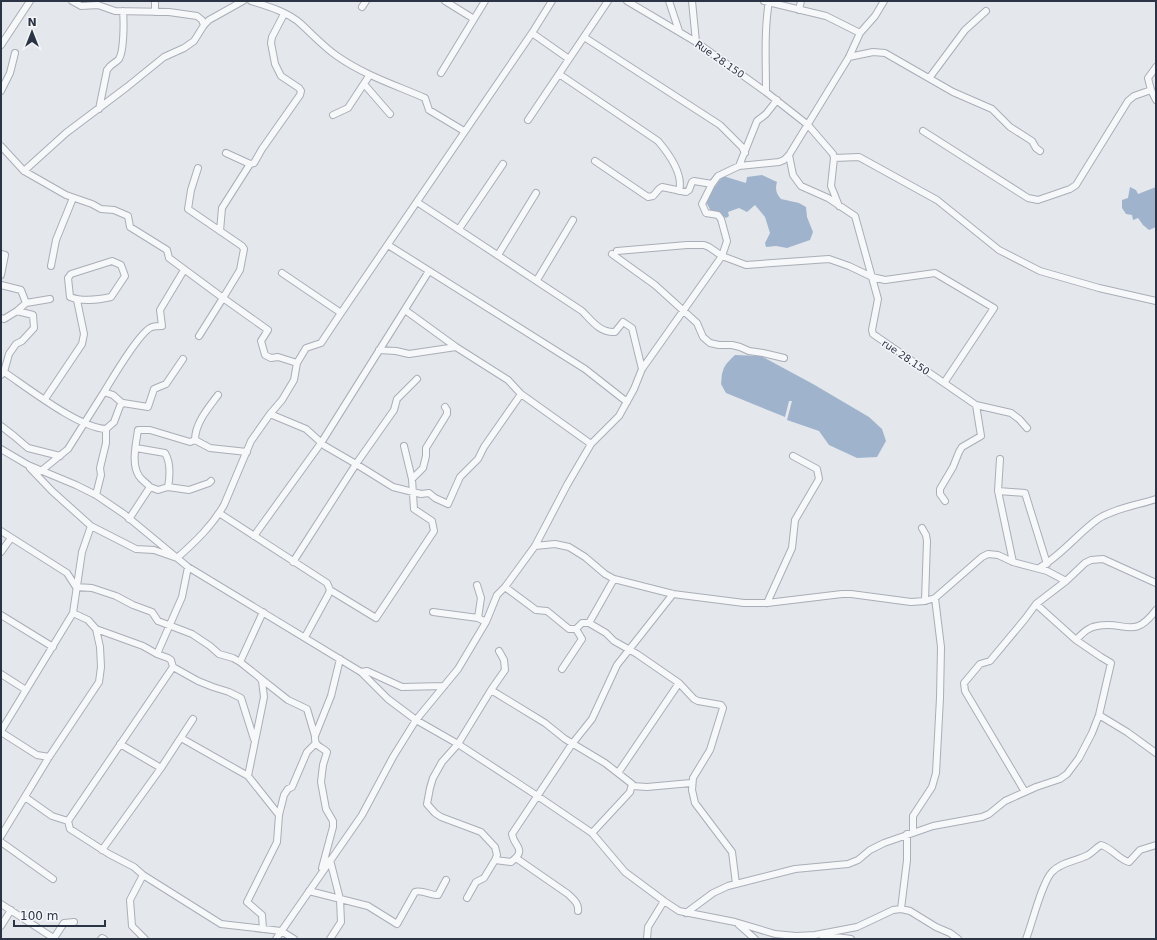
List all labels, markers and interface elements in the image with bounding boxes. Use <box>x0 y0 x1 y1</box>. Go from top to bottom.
north arrow <box>12 12 52 52</box>
text: N <box>27 16 37 29</box>
street label: Rue 28.150 <box>693 39 746 80</box>
street label: rue 28.150 <box>880 338 932 377</box>
scale bar <box>14 902 105 928</box>
text: 100 m <box>20 909 58 923</box>

